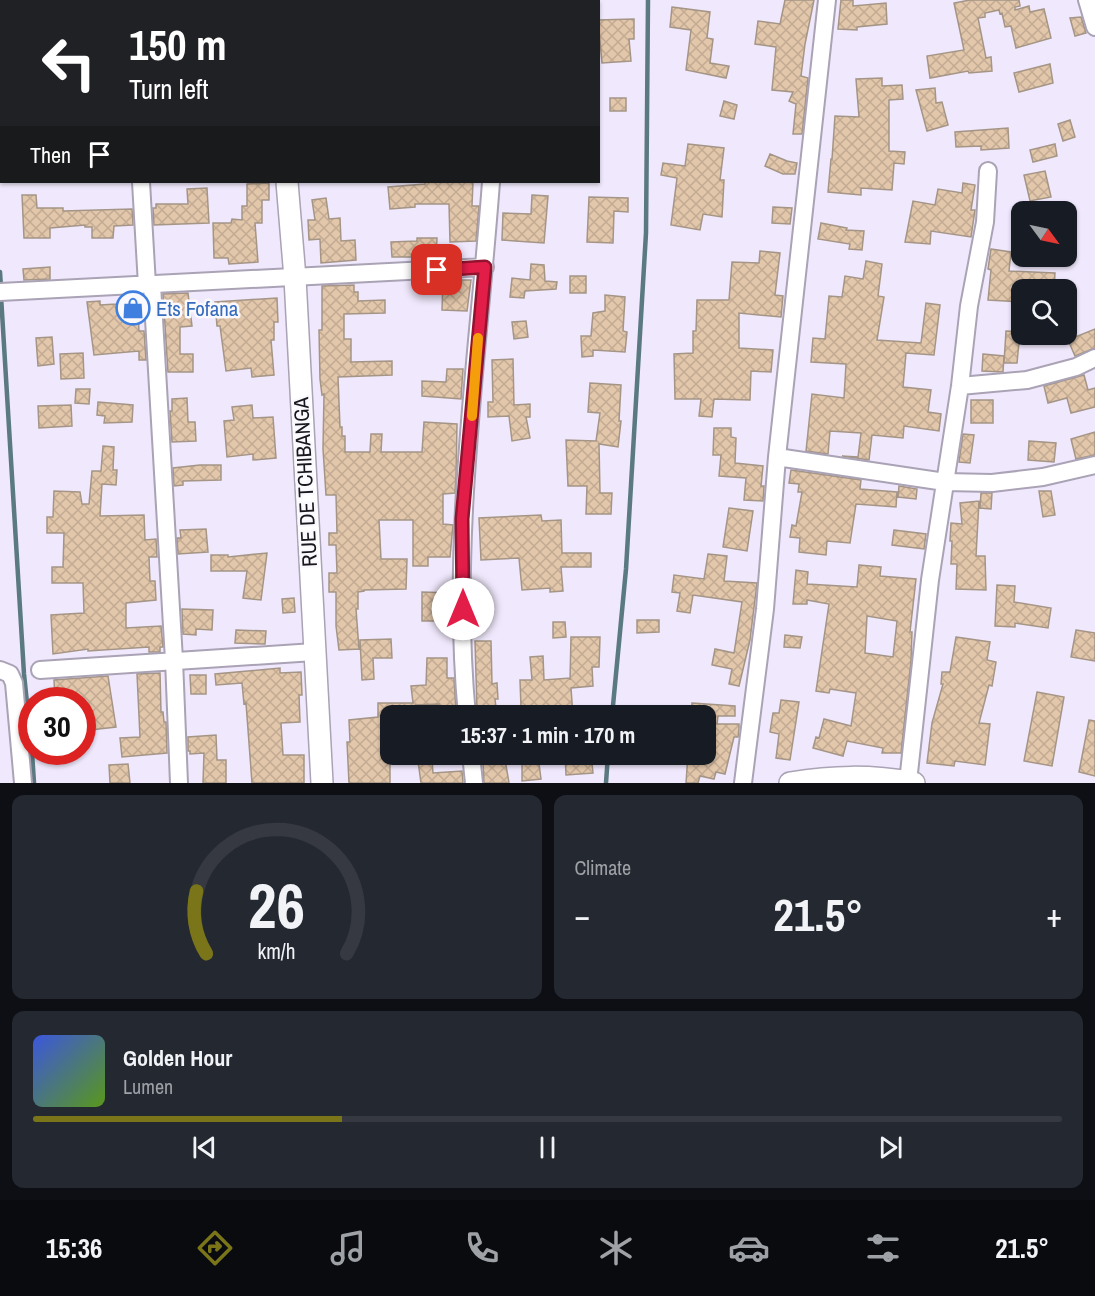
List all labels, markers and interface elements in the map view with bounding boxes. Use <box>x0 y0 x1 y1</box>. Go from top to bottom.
text: 150 m <box>129 17 227 73</box>
icon: left <box>30 24 108 102</box>
text: Turn left <box>129 71 208 107</box>
icon: arrive <box>83 138 116 171</box>
text: Then <box>30 140 71 170</box>
north arrow <box>1011 201 1077 267</box>
map controls <box>1011 201 1077 345</box>
pin <box>411 244 462 295</box>
icon: arrive <box>420 253 453 286</box>
button: search <box>1011 279 1077 345</box>
shop icon: Ets Fofana <box>115 290 151 326</box>
place label: Ets Fofana <box>156 294 239 323</box>
street label: RUE DE TCHIBANGA <box>286 396 324 568</box>
position arrow <box>431 577 495 641</box>
speed limit sign: 30 <box>18 687 96 765</box>
text: 15:37 · 1 min · 170 m <box>461 720 635 750</box>
text: Climate <box>575 854 631 881</box>
text: 26 <box>248 863 305 947</box>
text: 21.5° <box>773 884 863 945</box>
text: − <box>575 893 590 937</box>
text: + <box>1046 893 1062 937</box>
text: km/h <box>258 937 296 966</box>
text: Golden Hour <box>123 1043 232 1073</box>
text: Lumen <box>123 1073 173 1100</box>
icon: previous <box>188 1131 221 1164</box>
icon: pause <box>531 1131 564 1164</box>
icon: next <box>874 1131 907 1164</box>
icon: directions <box>194 1227 236 1269</box>
icon: music <box>327 1227 369 1269</box>
icon: phone <box>461 1227 503 1269</box>
icon: climate <box>595 1227 637 1269</box>
icon: car <box>728 1227 770 1269</box>
icon: filters <box>862 1227 904 1269</box>
text: 15:36 <box>46 1230 102 1266</box>
text: 21.5° <box>995 1230 1049 1266</box>

